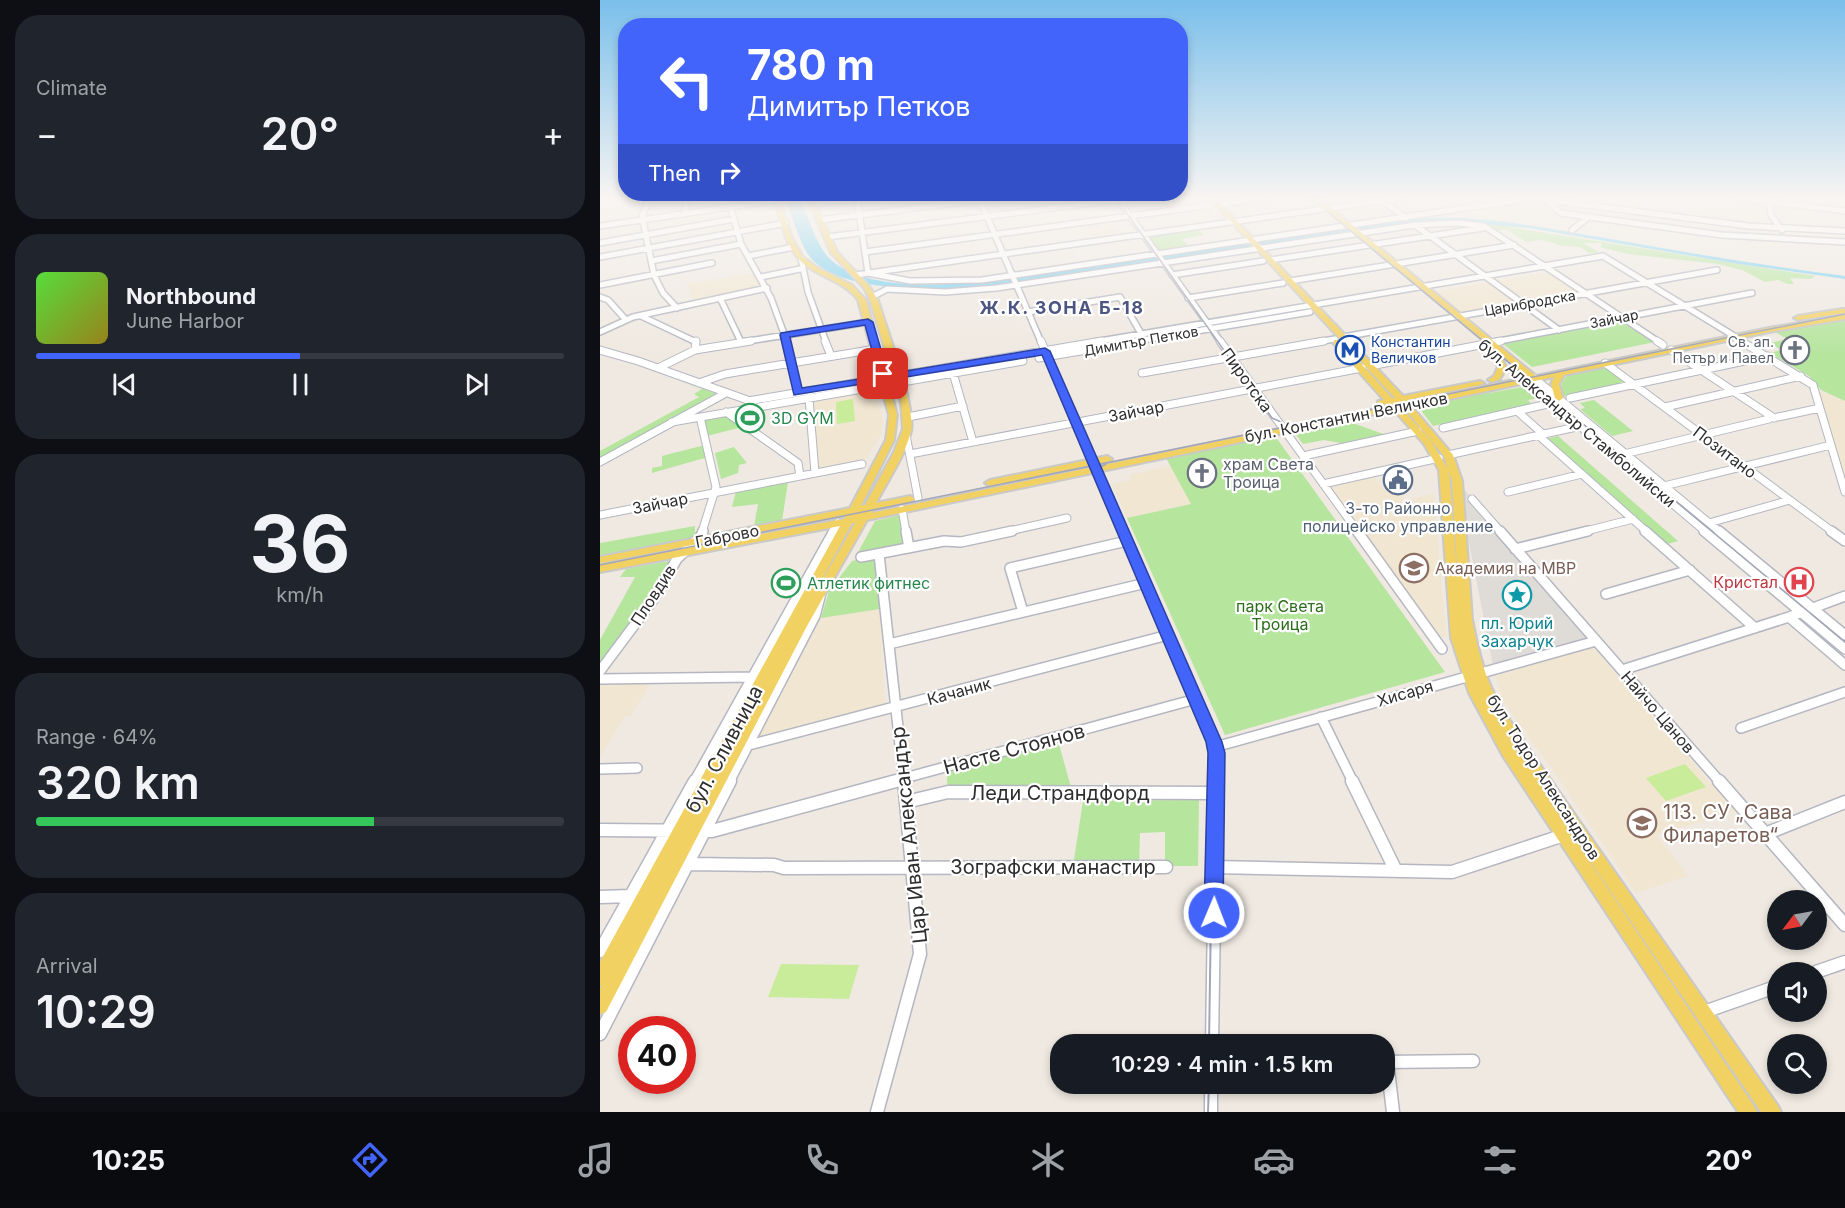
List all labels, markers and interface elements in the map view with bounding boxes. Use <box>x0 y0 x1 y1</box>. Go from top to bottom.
text: 780 m <box>747 39 875 90</box>
icon: left <box>648 42 726 120</box>
text: Climate <box>36 76 107 100</box>
text: Димитър Петков <box>747 90 971 123</box>
text: 20° <box>261 106 339 161</box>
text: − <box>36 114 58 154</box>
text: + <box>542 114 564 154</box>
icon: right <box>713 156 746 189</box>
text: Then <box>648 160 701 186</box>
text: Northbound <box>126 283 256 309</box>
street label: Царибродска <box>1483 286 1577 319</box>
district label: Ж.К. ЗОНА Б-18 <box>979 297 1145 318</box>
street label: Зайчар <box>1588 305 1640 332</box>
text: June Harbor <box>126 309 244 333</box>
street label: Димитър Петков <box>1082 322 1200 359</box>
place label: Константин Величков <box>1371 333 1450 366</box>
place label: Св. ап. Петър и Павел <box>1673 333 1774 366</box>
metro station icon: Константин Величков <box>1334 334 1366 366</box>
church icon: Св. ап. Петър и Павел <box>1779 334 1811 366</box>
street label: бул. Александър Стамболийски <box>1474 335 1680 511</box>
street label: Пиротска <box>1217 344 1277 416</box>
pin <box>857 348 908 399</box>
icon: arrive <box>866 357 899 390</box>
icon: previous <box>108 368 141 401</box>
icon: pause <box>284 368 317 401</box>
icon: next <box>460 368 493 401</box>
street label: бул. Константин Величков <box>1243 388 1449 446</box>
street label: Зайчар <box>1106 396 1166 426</box>
sports icon: 3D GYM <box>734 402 766 434</box>
place label: 3D GYM <box>771 408 834 428</box>
street label: Позитано <box>1689 422 1761 482</box>
place label: храм Света Троица <box>1223 454 1314 492</box>
church icon: храм Света Троица <box>1186 457 1218 489</box>
public building icon: 3-то Районно полицейско управление <box>1382 464 1414 496</box>
street label: Зайчар <box>630 488 690 518</box>
text: 36 <box>249 496 351 591</box>
place label: 3-то Районно полицейско управление <box>1303 498 1493 536</box>
street label: Габрово <box>693 520 761 552</box>
school or university icon: Академия на МВР <box>1398 552 1430 584</box>
place label: Академия на МВР <box>1435 558 1576 578</box>
street label: Пловдив <box>626 561 680 629</box>
hospital icon: Кристал <box>1783 566 1815 598</box>
sports icon: Атлетик фитнес <box>770 567 802 599</box>
place label: Кристал <box>1713 572 1778 592</box>
place label: Атлетик фитнес <box>807 573 930 593</box>
place icon: пл. Юрий Захарчук <box>1501 579 1533 611</box>
text: km/h <box>276 583 324 607</box>
park label: парк Света Троица <box>1236 596 1324 634</box>
place label: пл. Юрий Захарчук <box>1480 613 1554 651</box>
street label: Найчо Цанов <box>1617 667 1699 757</box>
street label: Качаник <box>925 673 994 709</box>
street label: Хисаря <box>1375 675 1435 711</box>
street label: бул. Сливница <box>680 681 768 817</box>
street label: бул. Тодор Александров <box>1483 691 1605 863</box>
street label: Насте Стоянов <box>941 719 1087 779</box>
text: Range · 64% <box>36 725 158 749</box>
street label: Цар Иван Александър <box>886 725 932 945</box>
text: 320 km <box>36 755 200 810</box>
street label: Леди Страндфорд <box>970 781 1150 805</box>
place label: 113. СУ „Сава Филаретов“ <box>1663 800 1792 847</box>
school or university icon: 113. СУ „Сава Филаретов“ <box>1626 807 1658 839</box>
street label: Зографски манастир <box>950 855 1156 879</box>
position arrow <box>1182 881 1246 945</box>
north arrow <box>1767 890 1827 950</box>
map controls <box>1767 890 1827 1094</box>
text: Arrival <box>36 954 98 978</box>
button: sound <box>1767 962 1827 1022</box>
text: 10:29 <box>36 984 156 1039</box>
speed limit sign: 40 <box>618 1016 696 1094</box>
button: search <box>1767 1034 1827 1094</box>
text: 10:29 · 4 min · 1.5 km <box>1112 1051 1333 1077</box>
icon: directions <box>349 1139 391 1181</box>
icon: music <box>575 1139 617 1181</box>
icon: phone <box>801 1139 843 1181</box>
icon: climate <box>1027 1139 1069 1181</box>
icon: car <box>1253 1139 1295 1181</box>
icon: filters <box>1479 1139 1521 1181</box>
text: 10:25 <box>92 1144 165 1177</box>
text: 20° <box>1705 1144 1753 1177</box>

